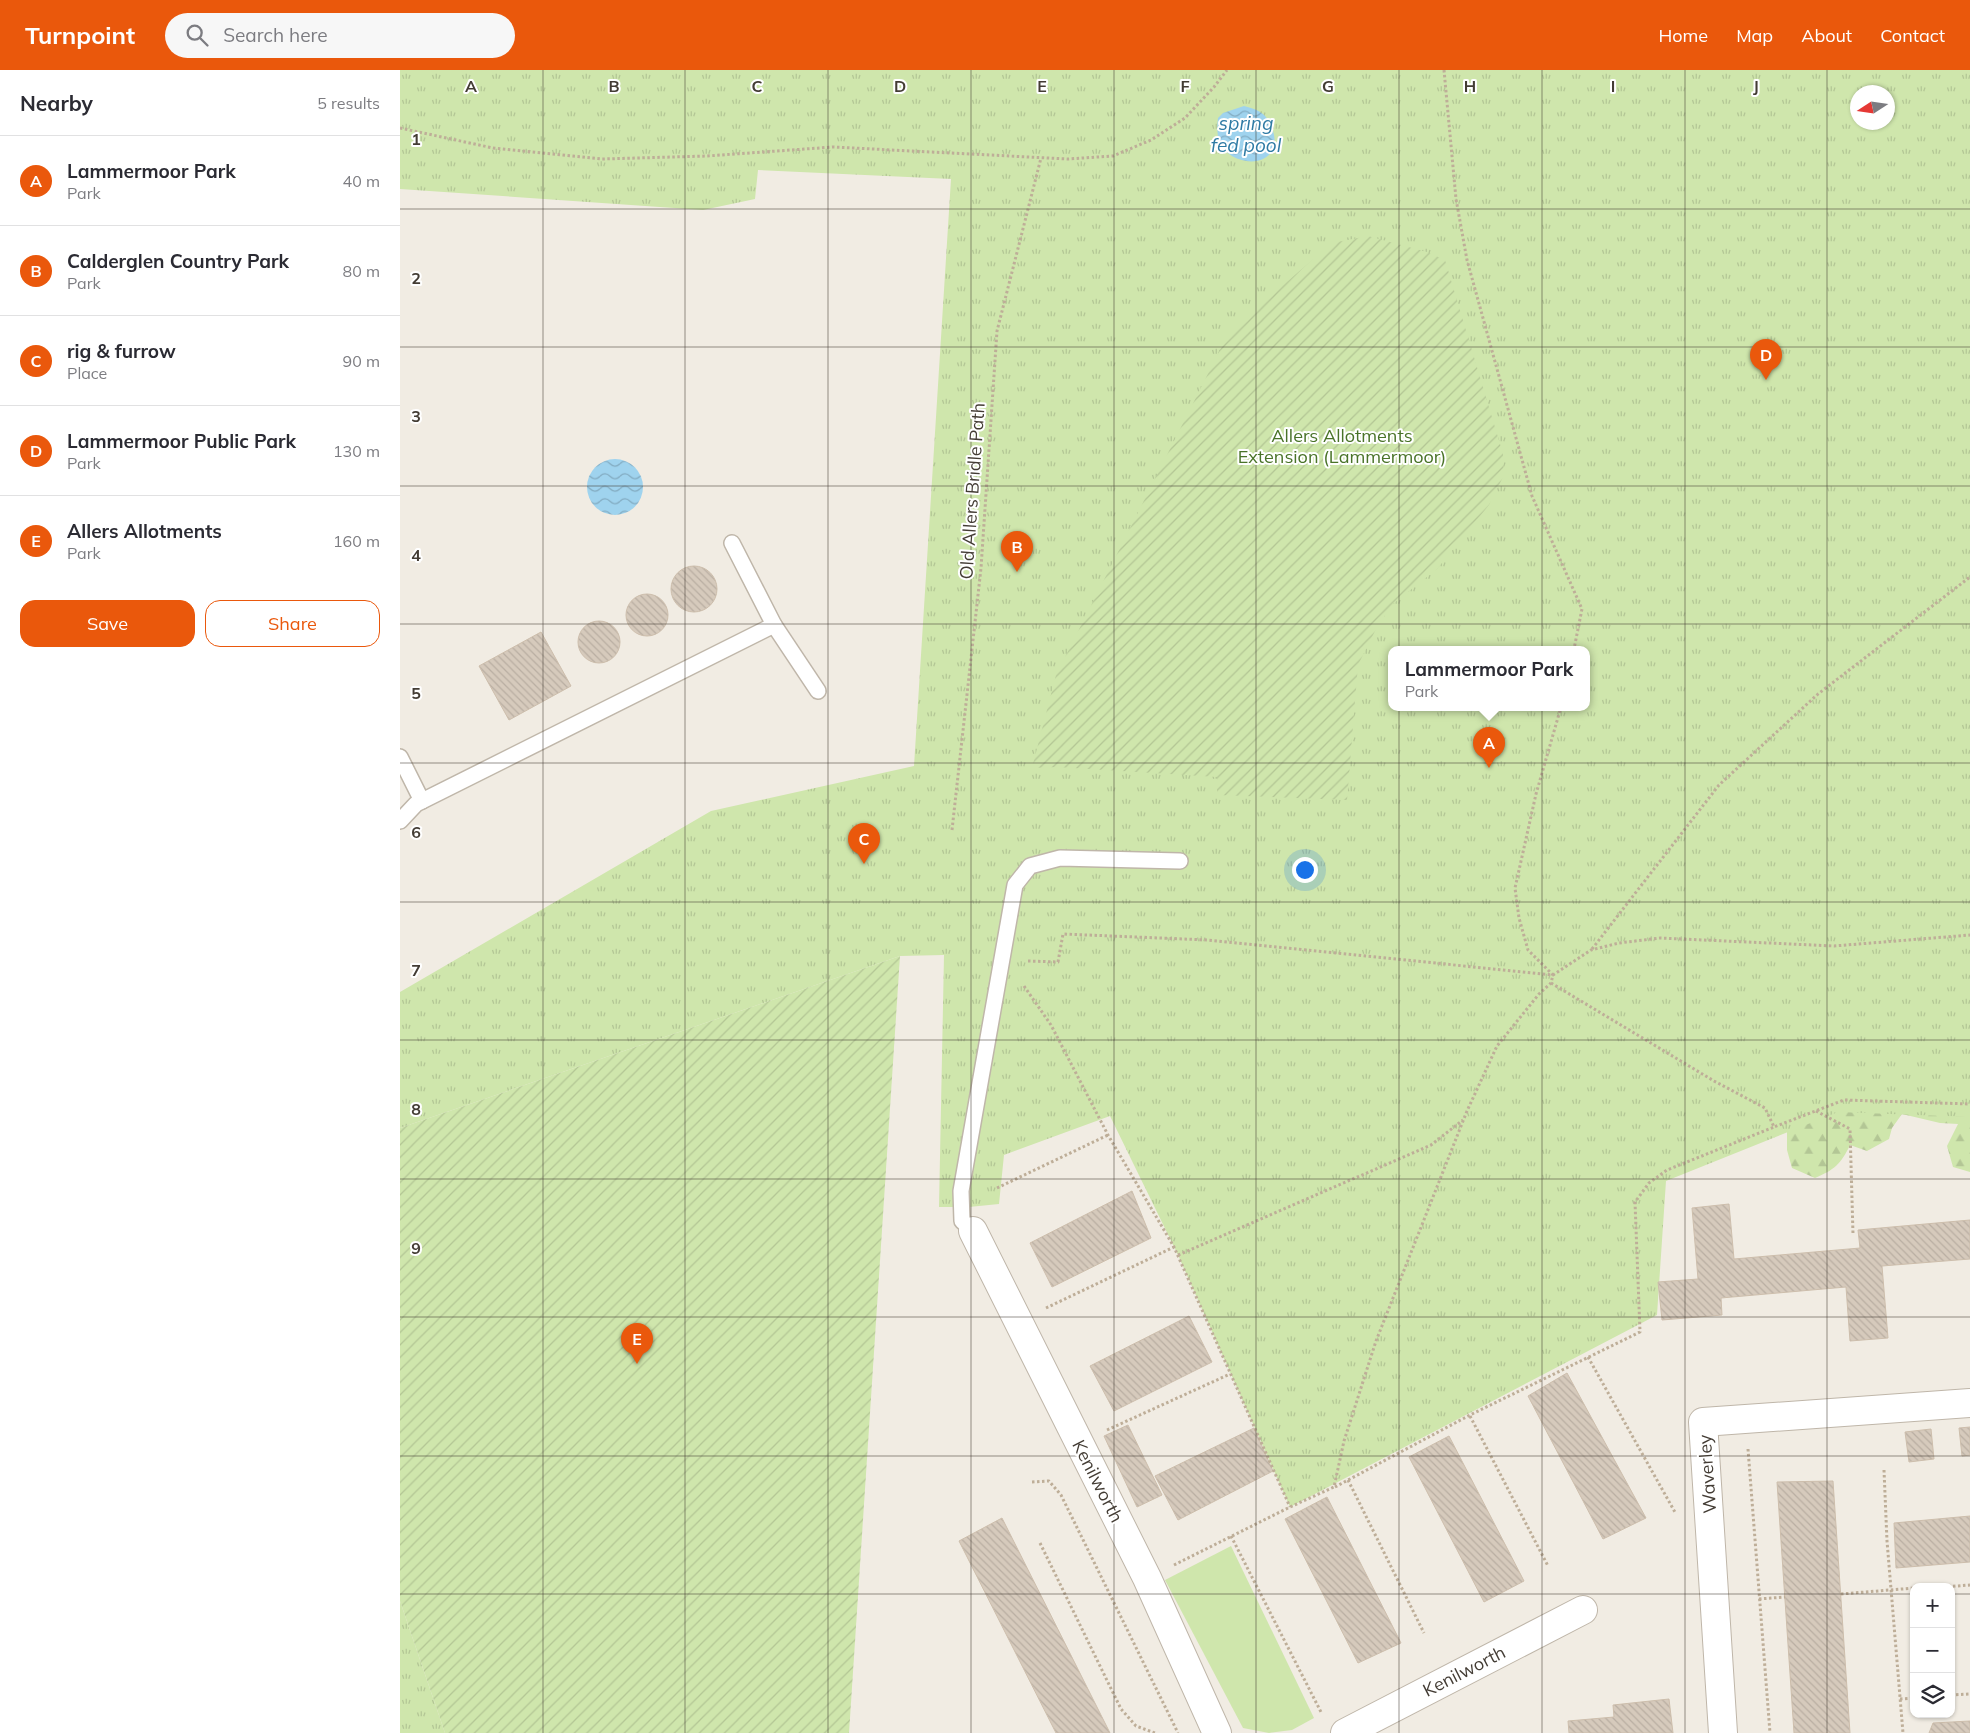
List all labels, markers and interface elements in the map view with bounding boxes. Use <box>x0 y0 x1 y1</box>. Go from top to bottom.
search box <box>165 13 515 58</box>
text: Turnpoint <box>25 20 135 50</box>
icon: search <box>183 21 211 49</box>
text: Search here <box>223 23 328 47</box>
text: Home <box>1658 24 1708 47</box>
text: Map <box>1736 24 1773 47</box>
text: About <box>1801 24 1852 47</box>
text: Contact <box>1880 24 1945 47</box>
text: A <box>465 76 477 96</box>
text: B <box>608 76 620 96</box>
text: C <box>752 76 763 96</box>
text: D <box>894 76 906 96</box>
text: E <box>1037 76 1047 96</box>
text: F <box>1180 76 1190 96</box>
text: G <box>1322 76 1334 96</box>
text: H <box>1464 76 1476 96</box>
text: I <box>1611 76 1615 96</box>
text: J <box>1753 76 1759 96</box>
north arrow <box>1850 85 1895 130</box>
text: Nearby <box>20 90 93 116</box>
text: 5 results <box>317 93 380 113</box>
water label: spring fed pool <box>1211 111 1282 157</box>
text: 1 <box>411 129 421 149</box>
text: Lammermoor Park <box>67 159 236 183</box>
text: A <box>30 171 42 191</box>
text: 40 m <box>343 171 380 191</box>
text: Park <box>67 183 101 203</box>
text: Calderglen Country Park <box>67 249 289 273</box>
text: B <box>30 261 42 281</box>
text: 80 m <box>343 261 380 281</box>
text: 2 <box>411 268 421 288</box>
text: Park <box>67 273 101 293</box>
text: rig & furrow <box>67 339 176 363</box>
pin: D <box>1750 339 1782 380</box>
text: C <box>31 351 41 371</box>
text: 90 m <box>343 351 380 371</box>
text: Place <box>67 363 107 383</box>
street label: Old Allers Bridle Path <box>954 402 990 580</box>
text: 3 <box>411 406 421 426</box>
park label: Allers Allotments Extension (Lammermoor) <box>1238 424 1446 468</box>
text: Lammermoor Public Park <box>67 429 296 453</box>
text: D <box>30 441 42 461</box>
text: 130 m <box>333 441 380 461</box>
text: Park <box>67 453 101 473</box>
text: Allers Allotments <box>67 519 222 543</box>
text: E <box>31 531 41 551</box>
text: 160 m <box>333 531 380 551</box>
pin: B <box>1001 531 1033 572</box>
text: Park <box>67 543 101 563</box>
text: 4 <box>411 545 421 565</box>
button: Save <box>20 600 195 647</box>
button: Share <box>205 600 380 647</box>
popup <box>1388 646 1590 711</box>
text: Lammermoor Park <box>1405 657 1573 681</box>
text: Park <box>1405 681 1438 701</box>
text: 5 <box>411 683 421 703</box>
pin: A <box>1473 727 1505 768</box>
text: 6 <box>411 822 421 842</box>
pin: C <box>848 823 880 864</box>
your location <box>1292 857 1318 883</box>
text: 7 <box>411 960 421 980</box>
text: 8 <box>411 1099 421 1119</box>
text: 9 <box>411 1238 421 1258</box>
pin: E <box>621 1323 653 1364</box>
street label: Waverley <box>1693 1433 1721 1514</box>
street label: Kenilworth <box>1067 1436 1129 1526</box>
map controls <box>1910 1583 1955 1718</box>
button: + <box>1910 1583 1955 1628</box>
button: − <box>1910 1628 1955 1673</box>
street label: Kenilworth <box>1419 1640 1509 1702</box>
button: layers <box>1910 1673 1955 1718</box>

